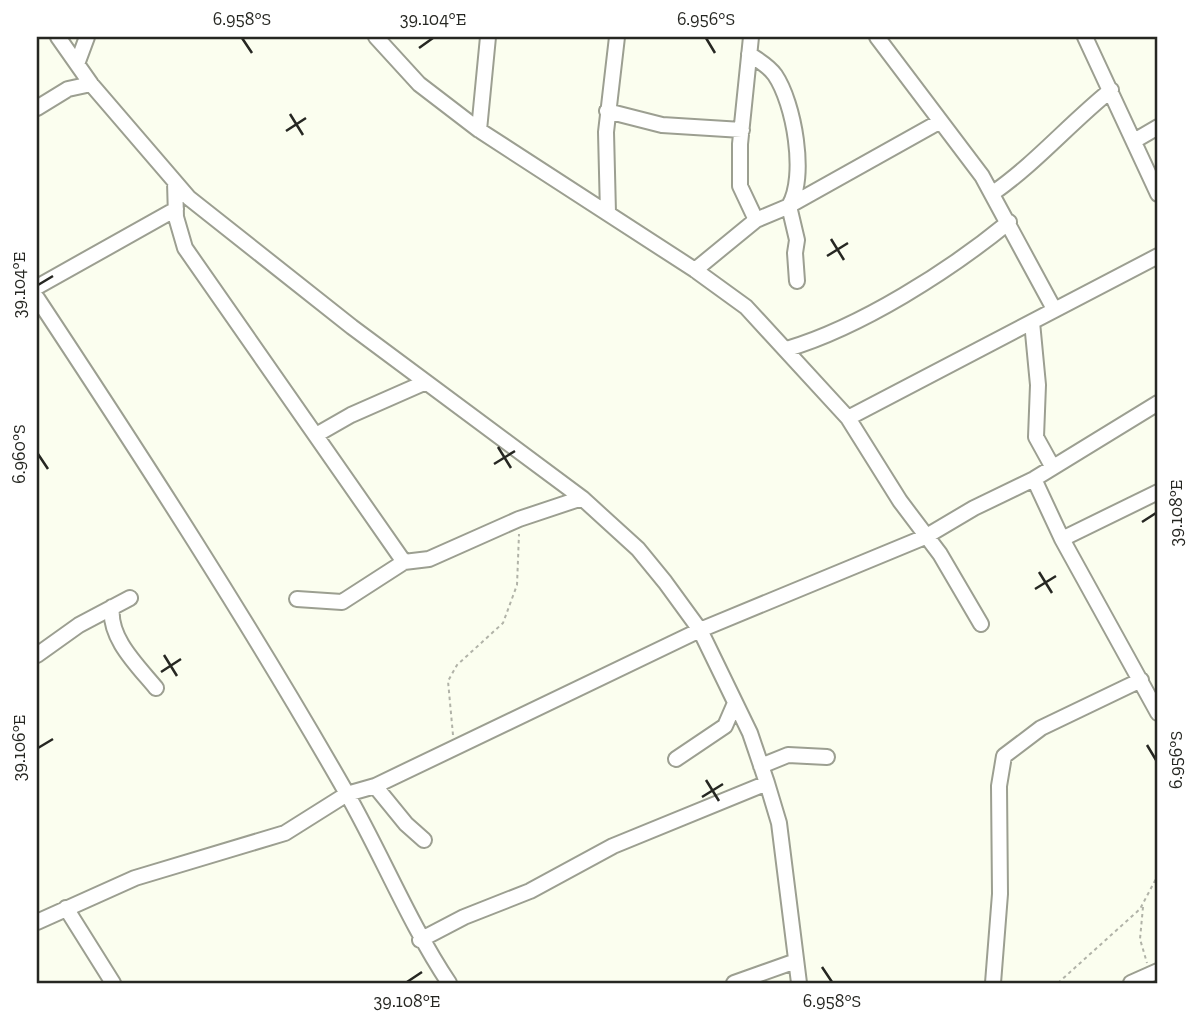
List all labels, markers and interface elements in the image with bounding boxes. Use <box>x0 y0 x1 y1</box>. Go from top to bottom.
text: 6.958°S <box>213 8 271 30</box>
text: 39.104°E <box>400 8 466 30</box>
text: 6.956°S <box>677 8 735 30</box>
text: 39.104°E <box>8 252 30 318</box>
text: 6.960°S <box>8 424 30 484</box>
text: 39.108°E <box>1165 480 1187 546</box>
text: 39.106°E <box>8 715 30 781</box>
text: 6.956°S <box>1165 731 1187 789</box>
text: 39.108°E <box>374 990 440 1012</box>
text: 6.958°S <box>803 990 861 1012</box>

